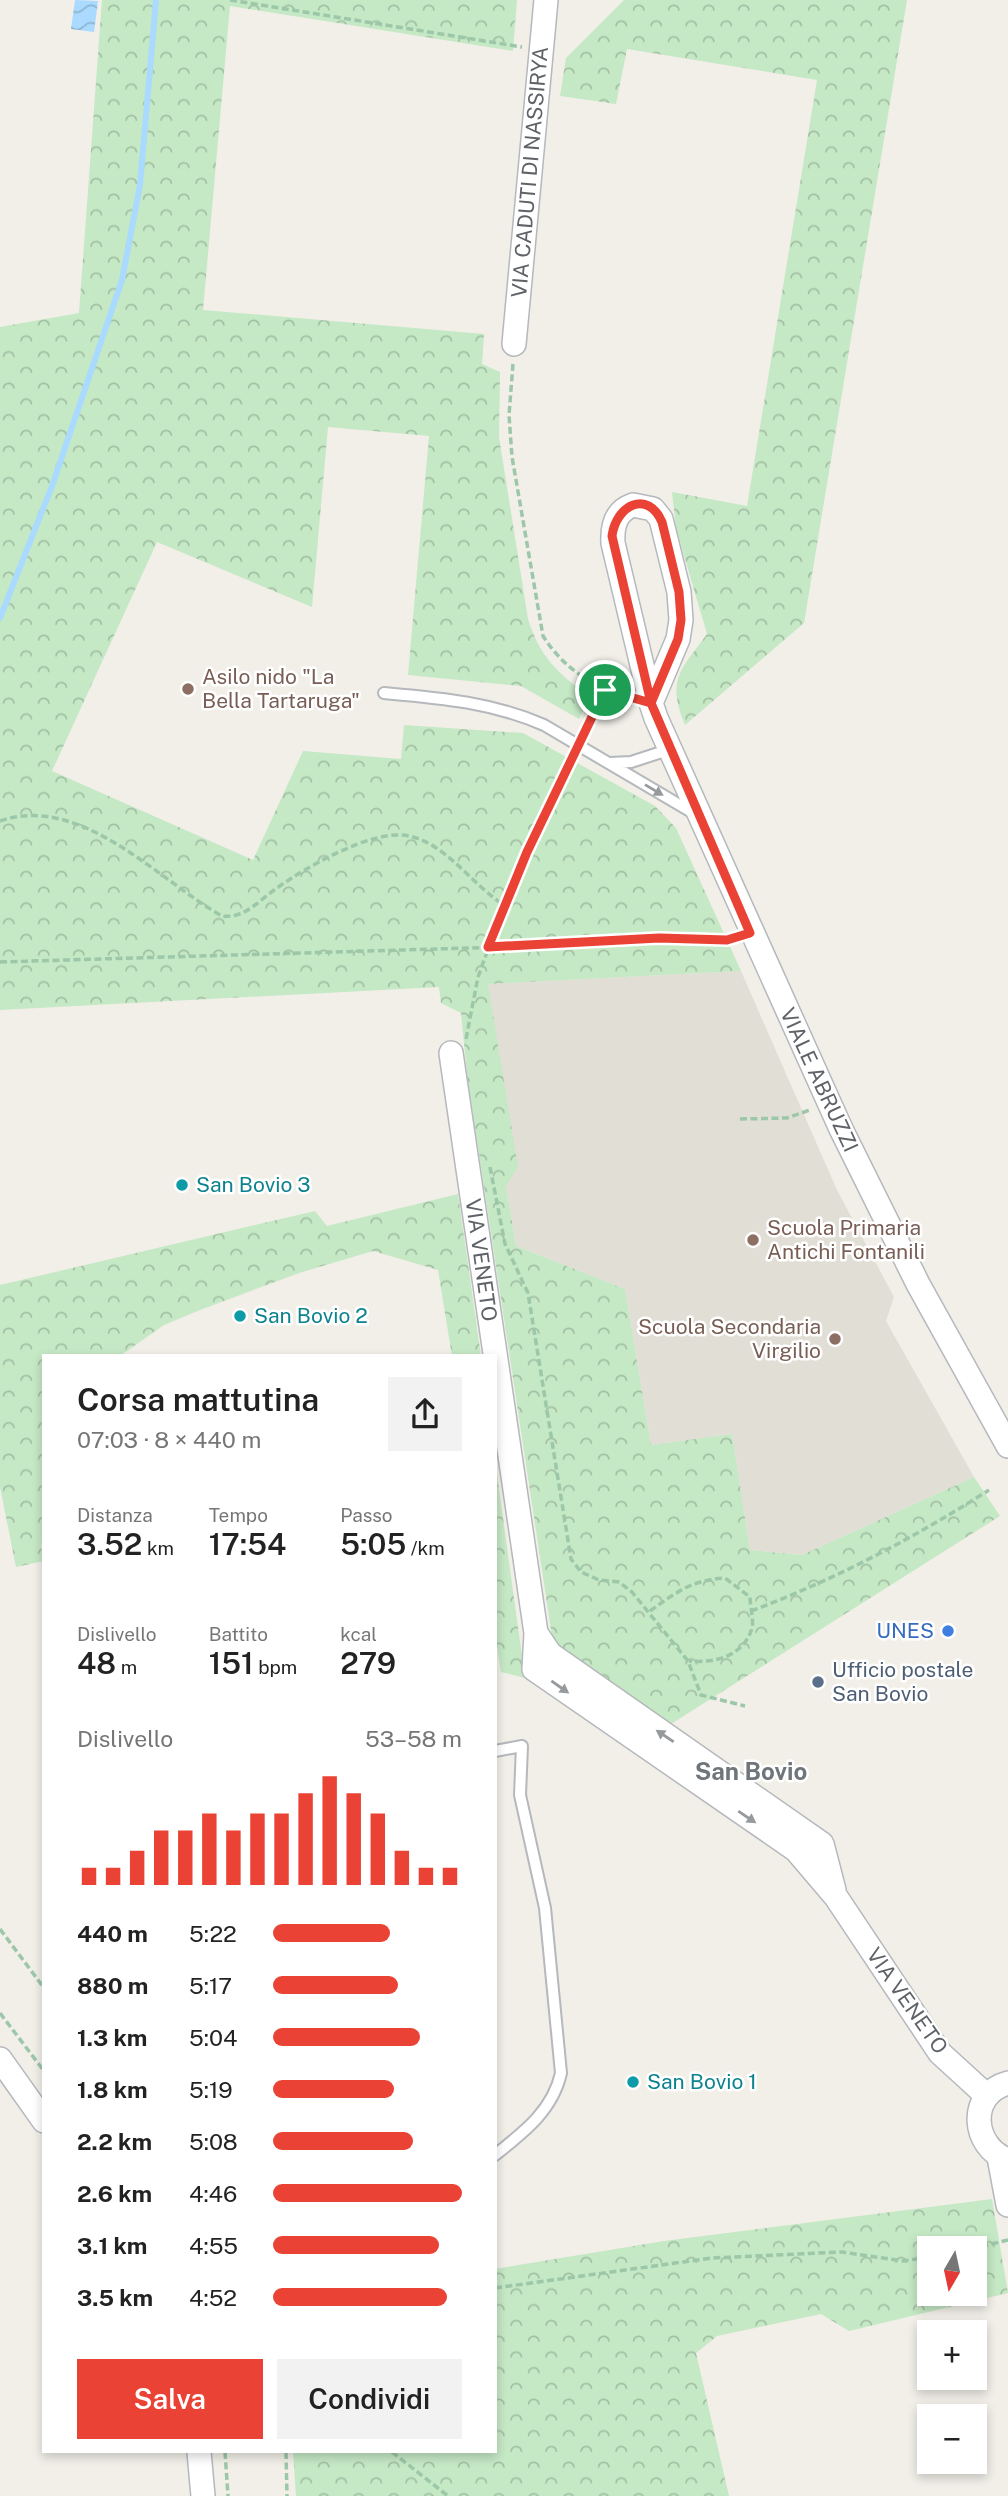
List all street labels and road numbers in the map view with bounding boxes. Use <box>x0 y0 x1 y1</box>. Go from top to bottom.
street label: VIA CADUTI DI NASSIRYA <box>506 45 553 299</box>
street label: VIALE ABRUZZI <box>775 1004 864 1156</box>
street label: VIA VENETO <box>460 1197 502 1323</box>
street label: VIA VENETO <box>862 1943 953 2059</box>

